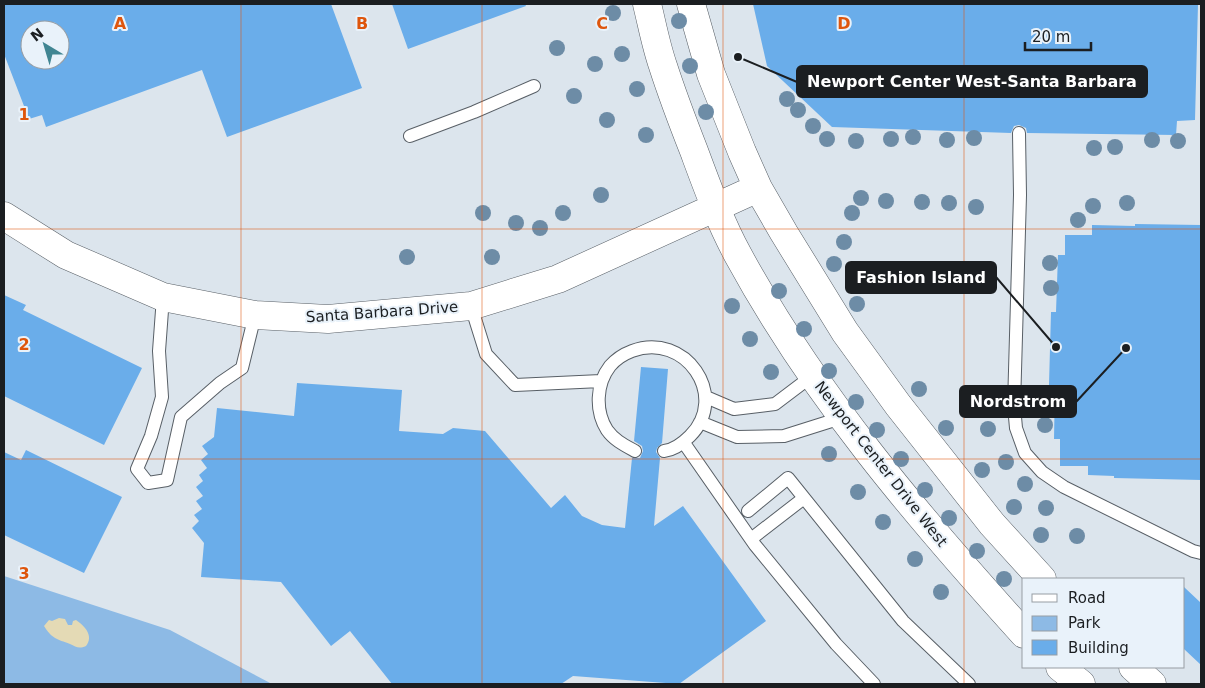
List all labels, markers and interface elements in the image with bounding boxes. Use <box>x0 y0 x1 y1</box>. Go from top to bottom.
text: A <box>114 14 127 33</box>
text: B <box>356 14 368 33</box>
text: C <box>596 14 608 33</box>
text: D <box>837 14 851 33</box>
north arrow <box>20 20 70 70</box>
scale bar <box>1025 20 1091 52</box>
text: N <box>27 25 47 45</box>
text: 20 m <box>1032 28 1070 46</box>
callout: Newport Center West-Santa Barbara <box>797 66 1147 97</box>
text: Newport Center West-Santa Barbara <box>807 72 1137 91</box>
text: 1 <box>18 105 30 124</box>
callout: Fashion Island <box>846 262 996 293</box>
text: Fashion Island <box>856 268 986 287</box>
street label: Santa Barbara Drive <box>305 298 459 326</box>
text: 2 <box>18 335 30 354</box>
street label: Newport Center Drive West <box>811 378 951 550</box>
callout: Nordstrom <box>960 386 1076 417</box>
text: Nordstrom <box>970 392 1066 411</box>
text: 3 <box>18 564 30 583</box>
legend <box>1022 578 1185 668</box>
text: Road <box>1068 589 1106 607</box>
text: Park <box>1068 614 1101 632</box>
text: Building <box>1068 639 1129 657</box>

